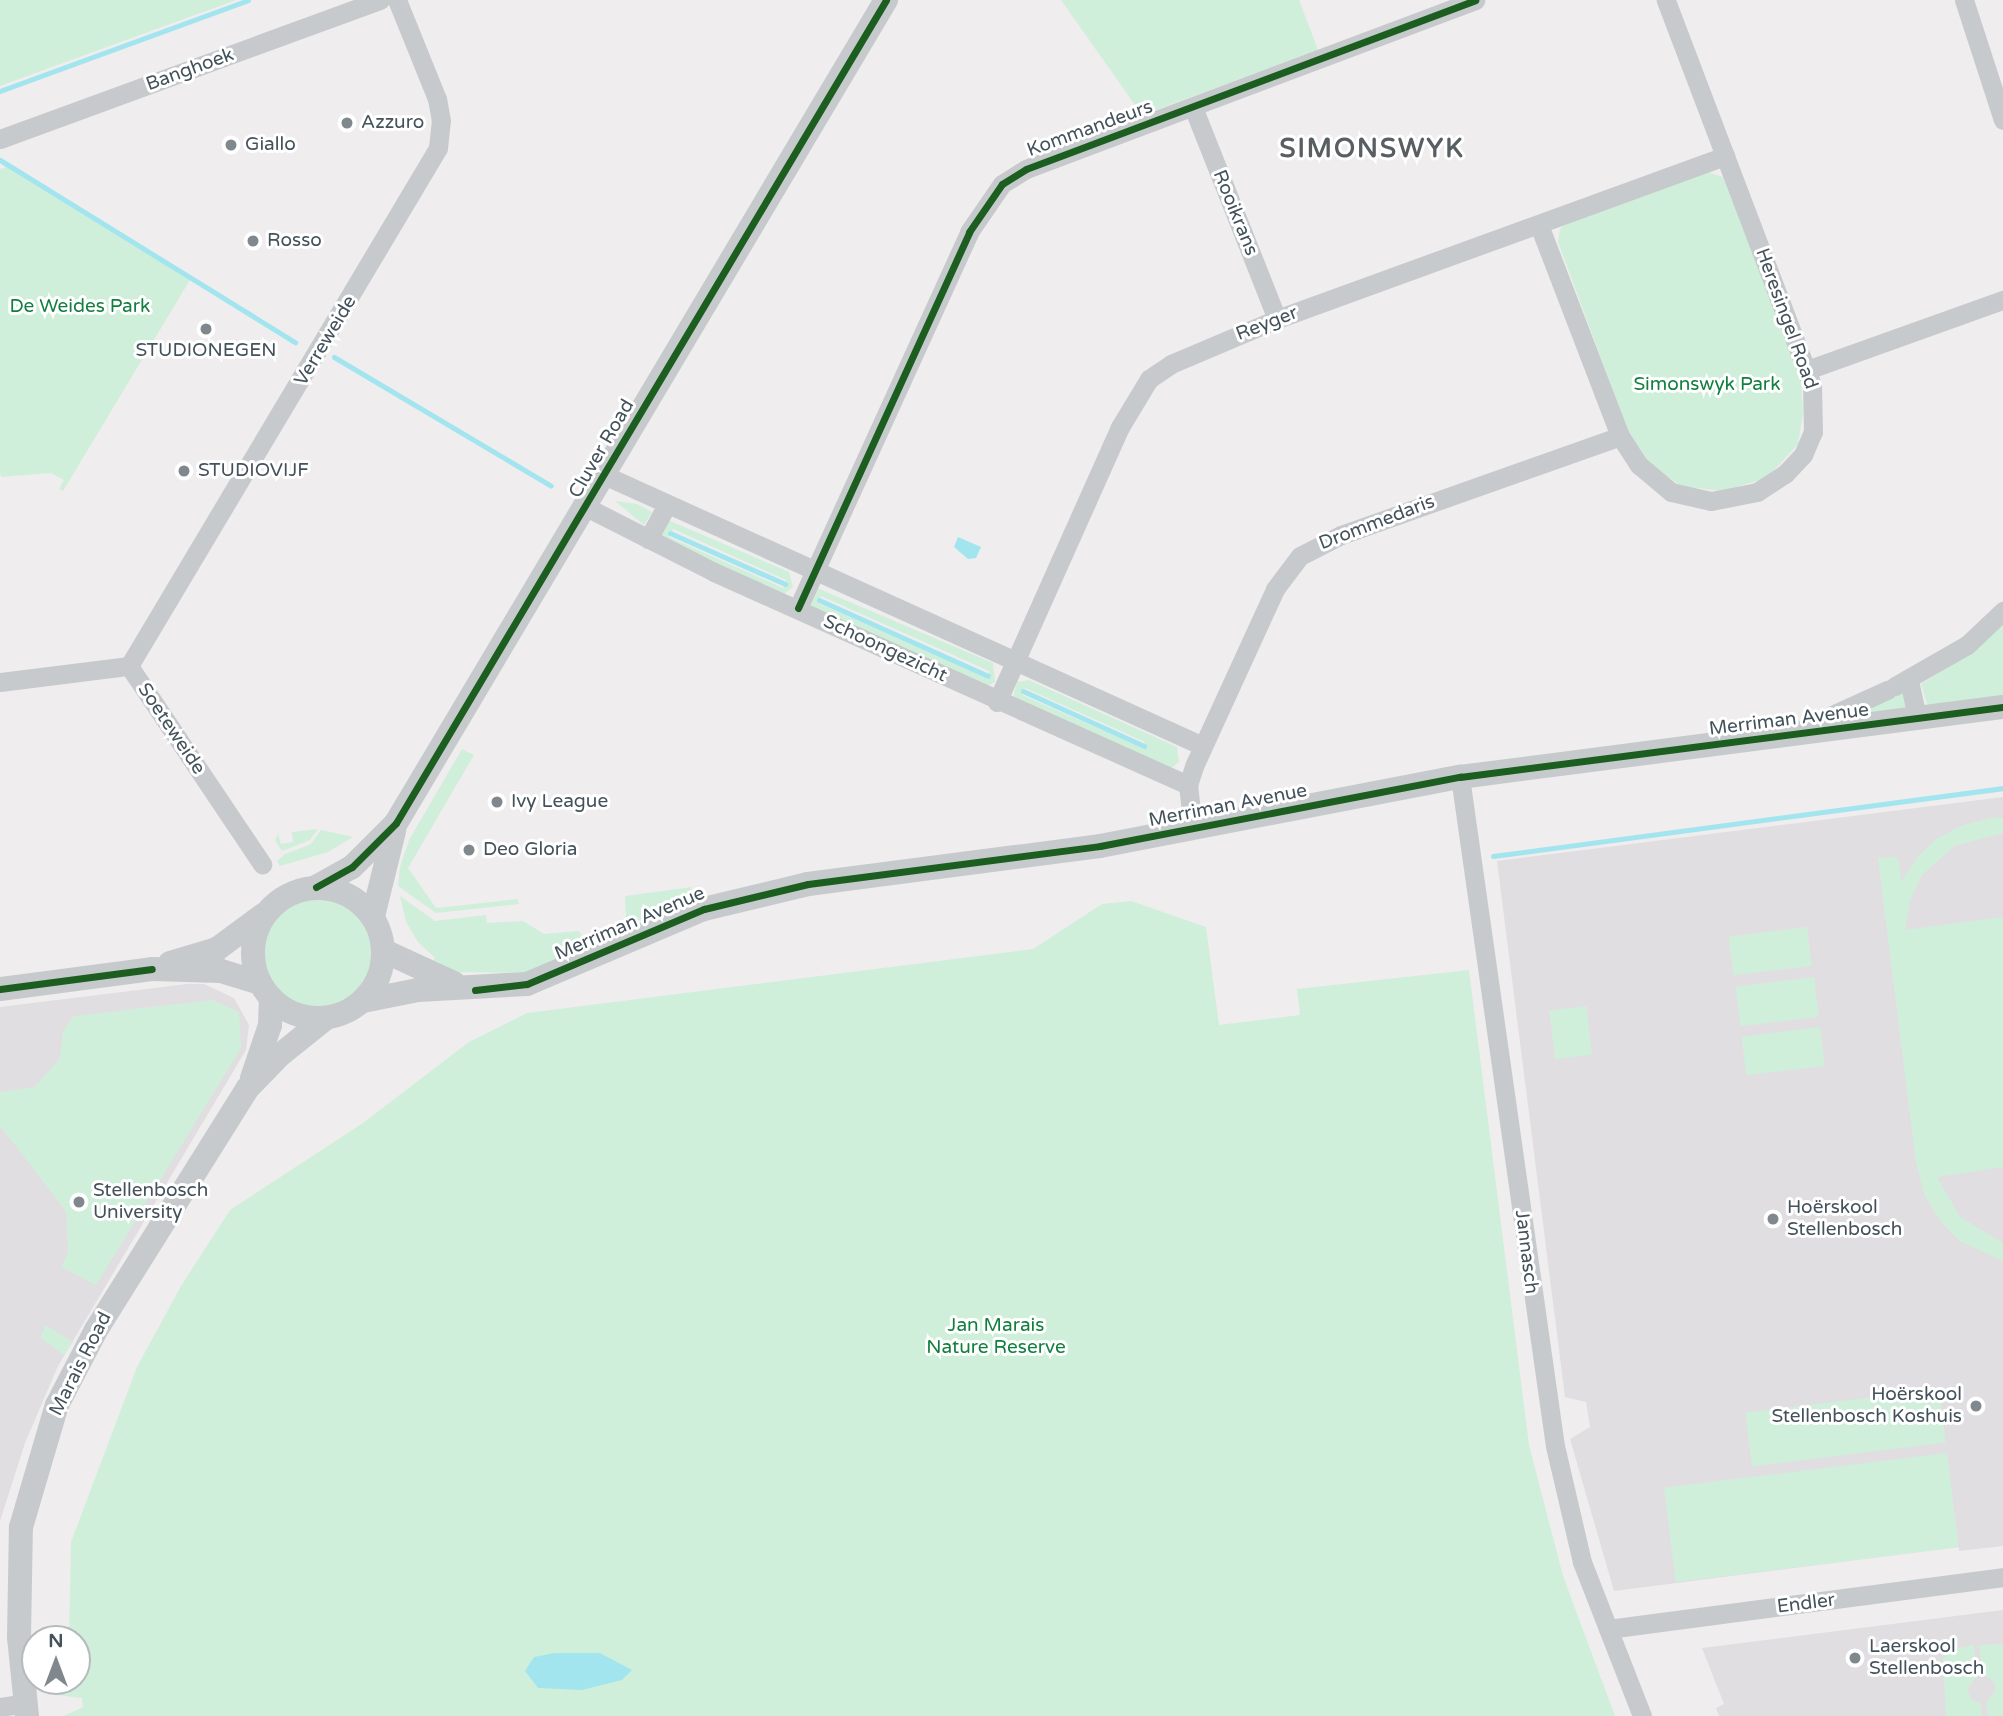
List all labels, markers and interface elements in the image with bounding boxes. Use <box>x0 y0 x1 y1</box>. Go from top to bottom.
street label: Banghoek <box>143 44 237 96</box>
street label: Kommandeurs <box>1024 96 1156 162</box>
place label: Azzuro <box>361 112 424 134</box>
marker: Azzuro <box>339 115 355 131</box>
district label: SIMONSWYK <box>1281 133 1463 165</box>
place label: Giallo <box>245 134 296 156</box>
marker: Giallo <box>223 137 239 153</box>
street label: Rooikrans <box>1208 167 1262 259</box>
place label: Rosso <box>267 230 322 252</box>
marker: Rosso <box>245 233 261 249</box>
street label: Heresingel Road <box>1750 245 1822 393</box>
street label: Verreweide <box>290 292 362 390</box>
park label: De Weides Park <box>10 296 150 318</box>
street label: Reyger <box>1233 302 1301 346</box>
marker: STUDIONEGEN <box>198 321 214 337</box>
place label: STUDIONEGEN <box>135 340 277 362</box>
park label: Simonswyk Park <box>1633 374 1781 396</box>
street label: Cluver Road <box>565 396 639 502</box>
place label: STUDIOVIJF <box>198 460 309 482</box>
marker: STUDIOVIJF <box>176 463 192 479</box>
street label: Drommedaris <box>1316 490 1438 556</box>
street label: Schoongezicht <box>820 610 950 688</box>
street label: Soeteweide <box>132 679 210 779</box>
street label: Merriman Avenue <box>1708 699 1870 741</box>
street label: Merriman Avenue <box>1147 779 1309 833</box>
place label: Ivy League <box>511 791 608 813</box>
marker: Ivy League <box>489 794 505 810</box>
place label: Deo Gloria <box>483 839 578 861</box>
marker: Deo Gloria <box>461 842 477 858</box>
street label: Merriman Avenue <box>552 882 708 966</box>
place label: Stellenbosch University <box>93 1180 208 1224</box>
marker: Stellenbosch University <box>71 1194 87 1210</box>
place label: Hoërskool Stellenbosch <box>1787 1197 1902 1241</box>
street label: Jannasch <box>1510 1209 1542 1295</box>
marker: Hoërskool Stellenbosch <box>1765 1211 1781 1227</box>
street label: Marais Road <box>45 1308 117 1420</box>
park label: Jan Marais Nature Reserve <box>926 1315 1066 1359</box>
place label: Hoërskool Stellenbosch Koshuis <box>1771 1384 1962 1428</box>
marker: Hoërskool Stellenbosch Koshuis <box>1968 1398 1984 1414</box>
street label: Endler <box>1776 1589 1836 1619</box>
north arrow <box>21 1625 91 1695</box>
text: N <box>48 1630 64 1652</box>
place label: Laerskool Stellenbosch <box>1869 1636 1984 1680</box>
marker: Laerskool Stellenbosch <box>1847 1650 1863 1666</box>

